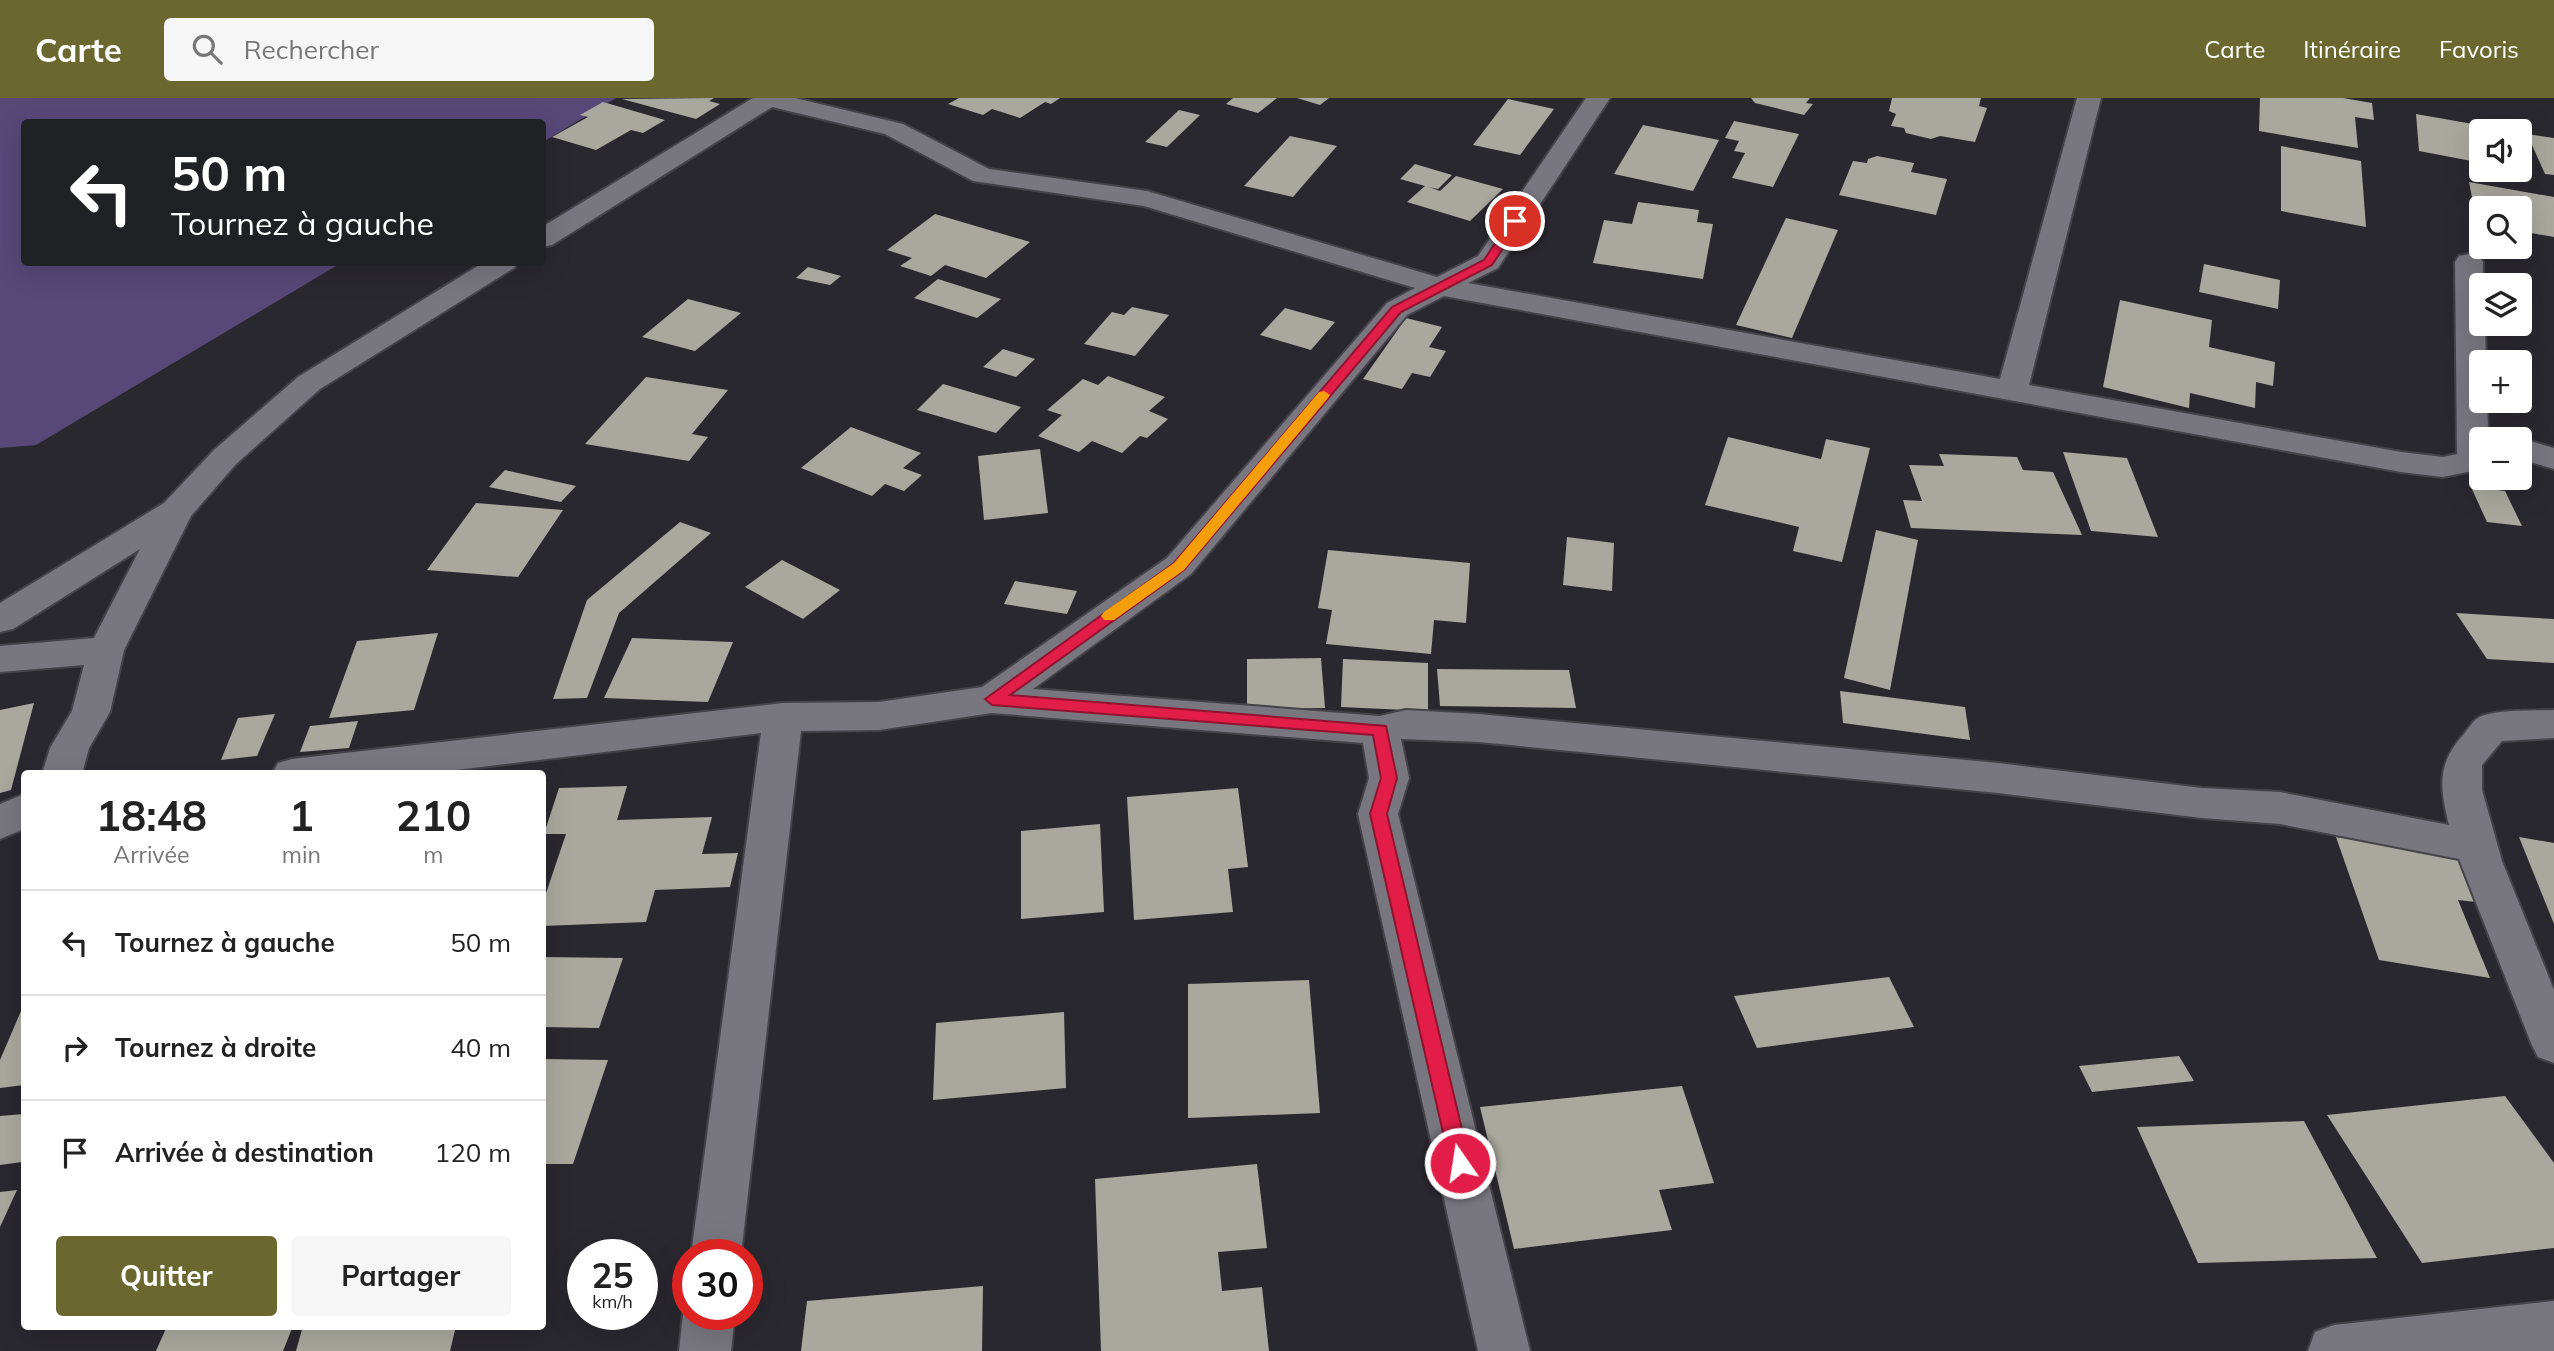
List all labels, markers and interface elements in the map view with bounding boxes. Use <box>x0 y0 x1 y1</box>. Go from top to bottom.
search box <box>164 18 654 81</box>
text: Carte <box>35 29 122 70</box>
icon: search <box>188 30 226 68</box>
text: Rechercher <box>244 33 379 66</box>
text: Carte <box>2204 34 2265 64</box>
text: Itinéraire <box>2303 34 2401 64</box>
text: Favoris <box>2439 34 2519 64</box>
map controls <box>2469 119 2532 490</box>
button: sound <box>2469 119 2532 182</box>
text: 50 m <box>171 142 287 203</box>
icon: left <box>56 147 147 238</box>
pin <box>1485 191 1545 251</box>
button: search <box>2469 196 2532 259</box>
icon: arrive <box>1496 202 1534 240</box>
text: Tournez à gauche <box>171 203 434 243</box>
button: layers <box>2469 273 2532 336</box>
button: + <box>2469 350 2532 413</box>
button: − <box>2469 427 2532 490</box>
text: 18:48 <box>96 789 207 842</box>
text: 1 <box>289 789 314 842</box>
text: 210 <box>396 789 471 842</box>
text: Arrivée <box>113 840 189 869</box>
text: min <box>282 840 321 869</box>
text: m <box>423 840 444 869</box>
icon: left <box>56 924 94 962</box>
text: Tournez à gauche <box>115 926 335 959</box>
text: 50 m <box>450 926 511 959</box>
icon: right <box>56 1029 94 1067</box>
text: Tournez à droite <box>115 1031 316 1064</box>
text: 40 m <box>450 1031 511 1064</box>
position arrow <box>1423 1126 1497 1200</box>
icon: arrive <box>56 1134 94 1172</box>
text: Arrivée à destination <box>115 1136 374 1169</box>
text: 120 m <box>435 1136 511 1169</box>
button: Quitter <box>56 1236 277 1316</box>
button: Partager <box>291 1236 511 1316</box>
speed limit sign: 30 <box>672 1239 763 1330</box>
text: 25 <box>591 1253 634 1297</box>
text: km/h <box>592 1290 633 1313</box>

